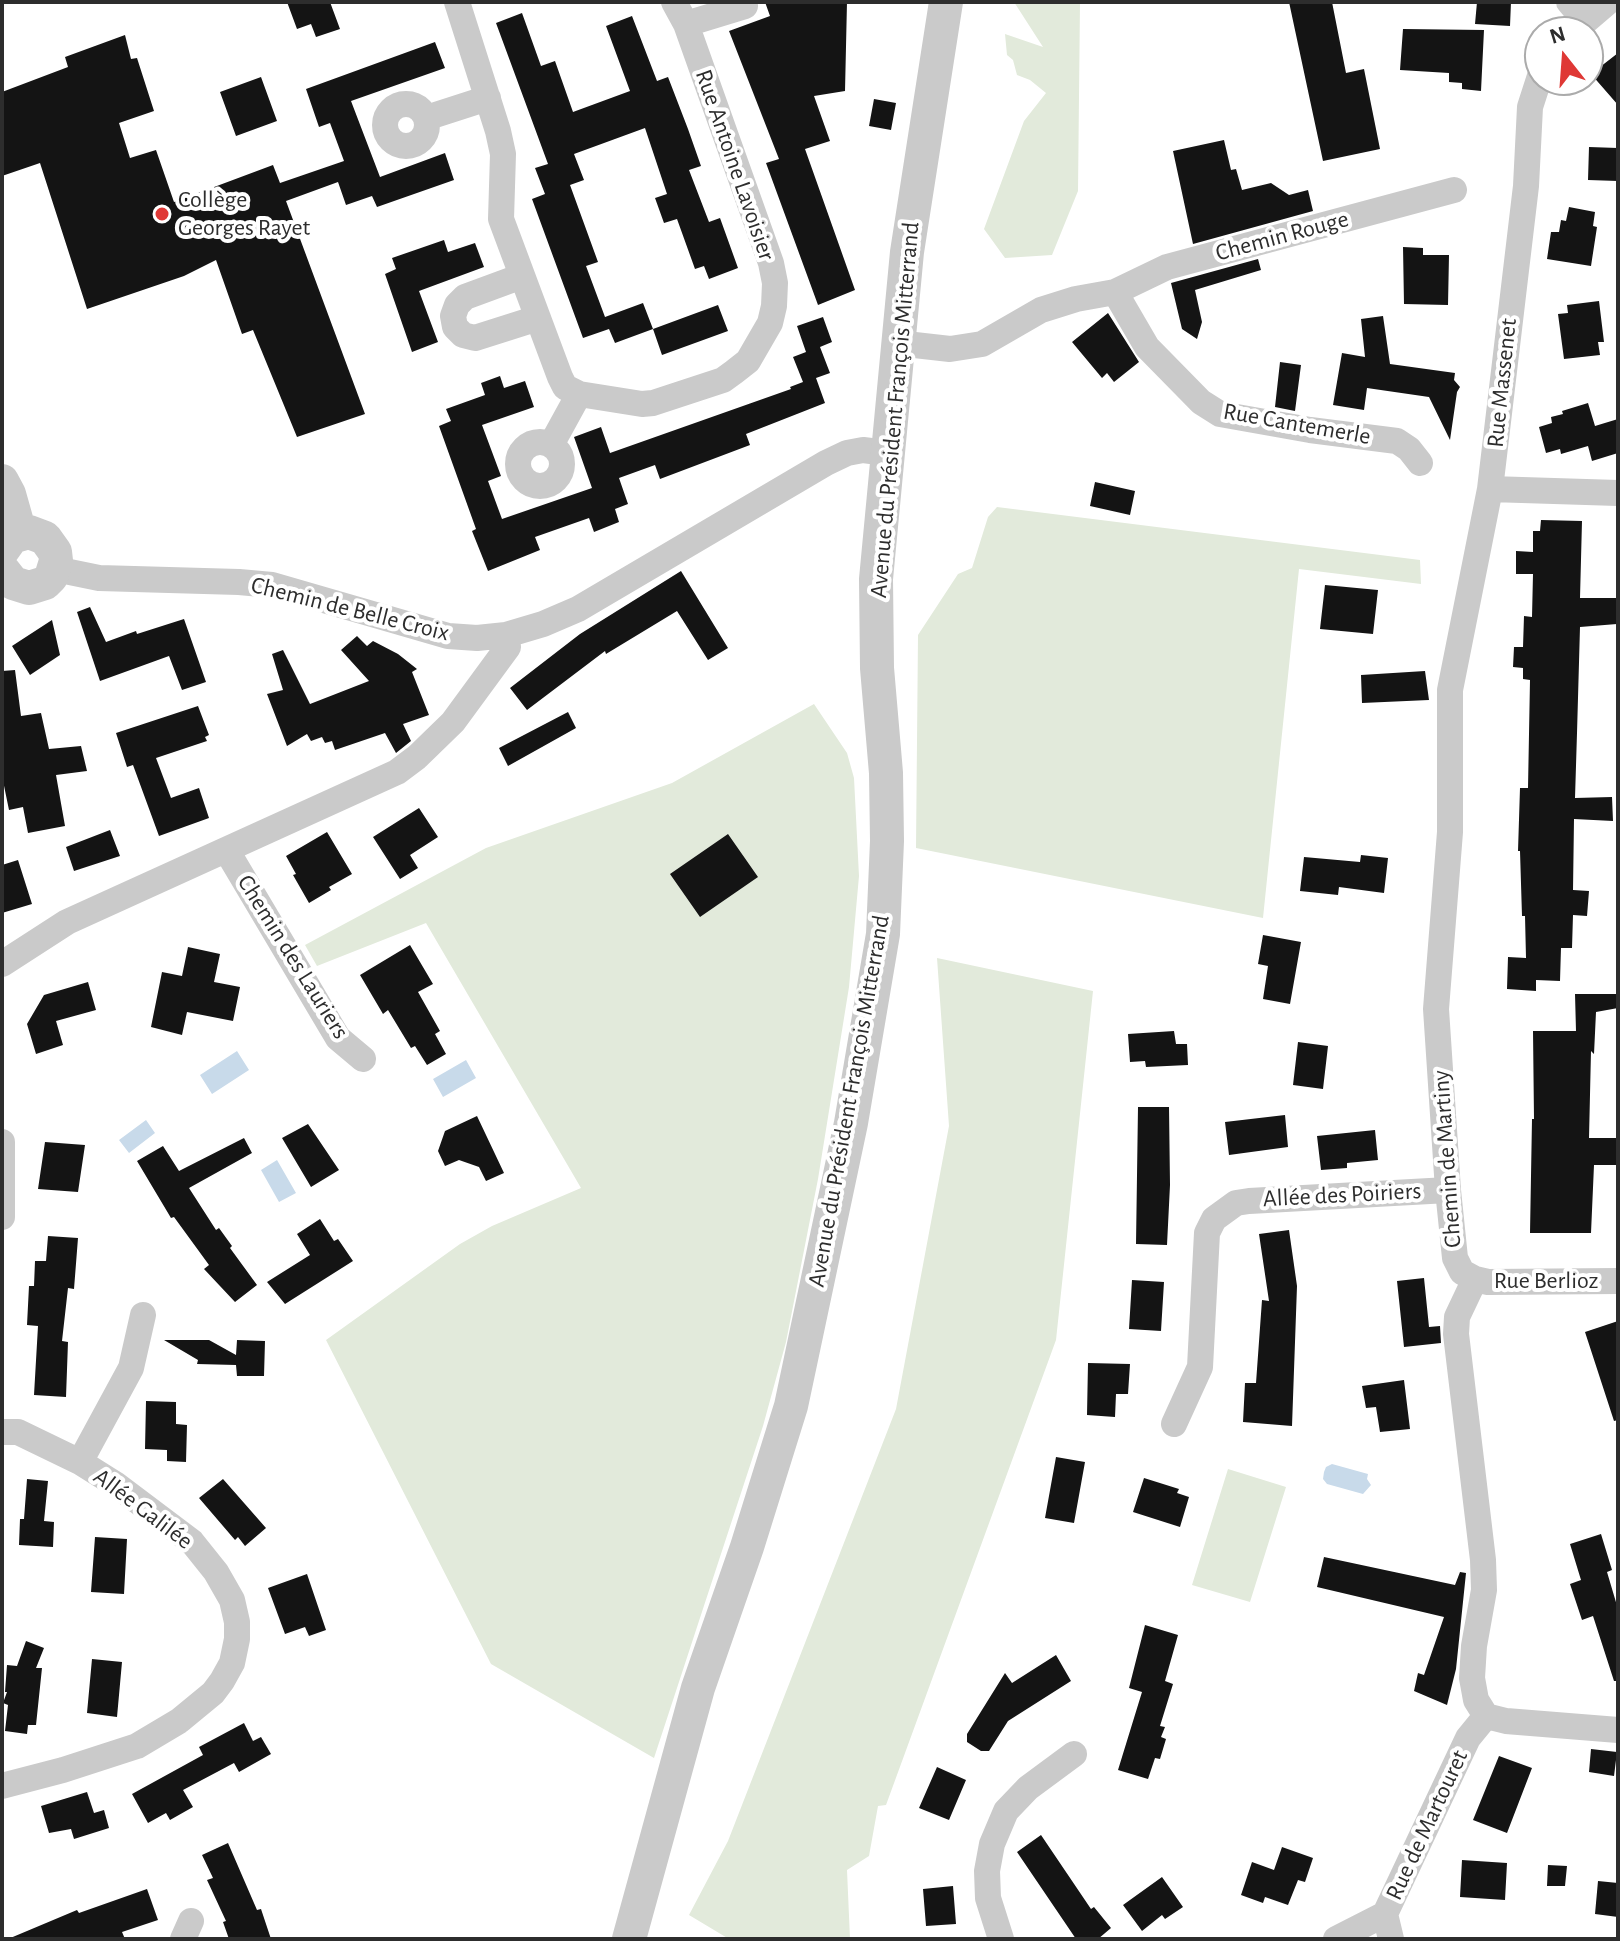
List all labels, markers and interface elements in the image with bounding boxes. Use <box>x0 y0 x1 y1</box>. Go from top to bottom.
north arrow <box>1524 16 1604 96</box>
text: N <box>1547 22 1568 48</box>
street label: Rue Antoine Lavoisier <box>689 66 781 264</box>
place label: Collège Georges Rayet <box>178 186 310 242</box>
street label: Chemin Rouge <box>1212 204 1352 268</box>
marker: Collège Georges Rayet <box>153 205 171 223</box>
street label: Avenue du Président François Mitterrand <box>864 221 926 599</box>
street label: Rue Massenet <box>1481 317 1523 449</box>
street label: Rue Cantemerle <box>1221 397 1373 451</box>
street label: Chemin de Belle Croix <box>248 570 452 648</box>
street label: Chemin des Lauriers <box>231 870 355 1044</box>
street label: Avenue du Président François Mitterrand <box>802 913 896 1289</box>
street label: Chemin de Martiny <box>1426 1069 1468 1249</box>
street label: Allée des Poiriers <box>1262 1176 1422 1214</box>
street label: Rue Berlioz <box>1494 1267 1598 1295</box>
street label: Allée Galilée <box>88 1462 198 1556</box>
street label: Rue de Martouret <box>1380 1745 1474 1905</box>

